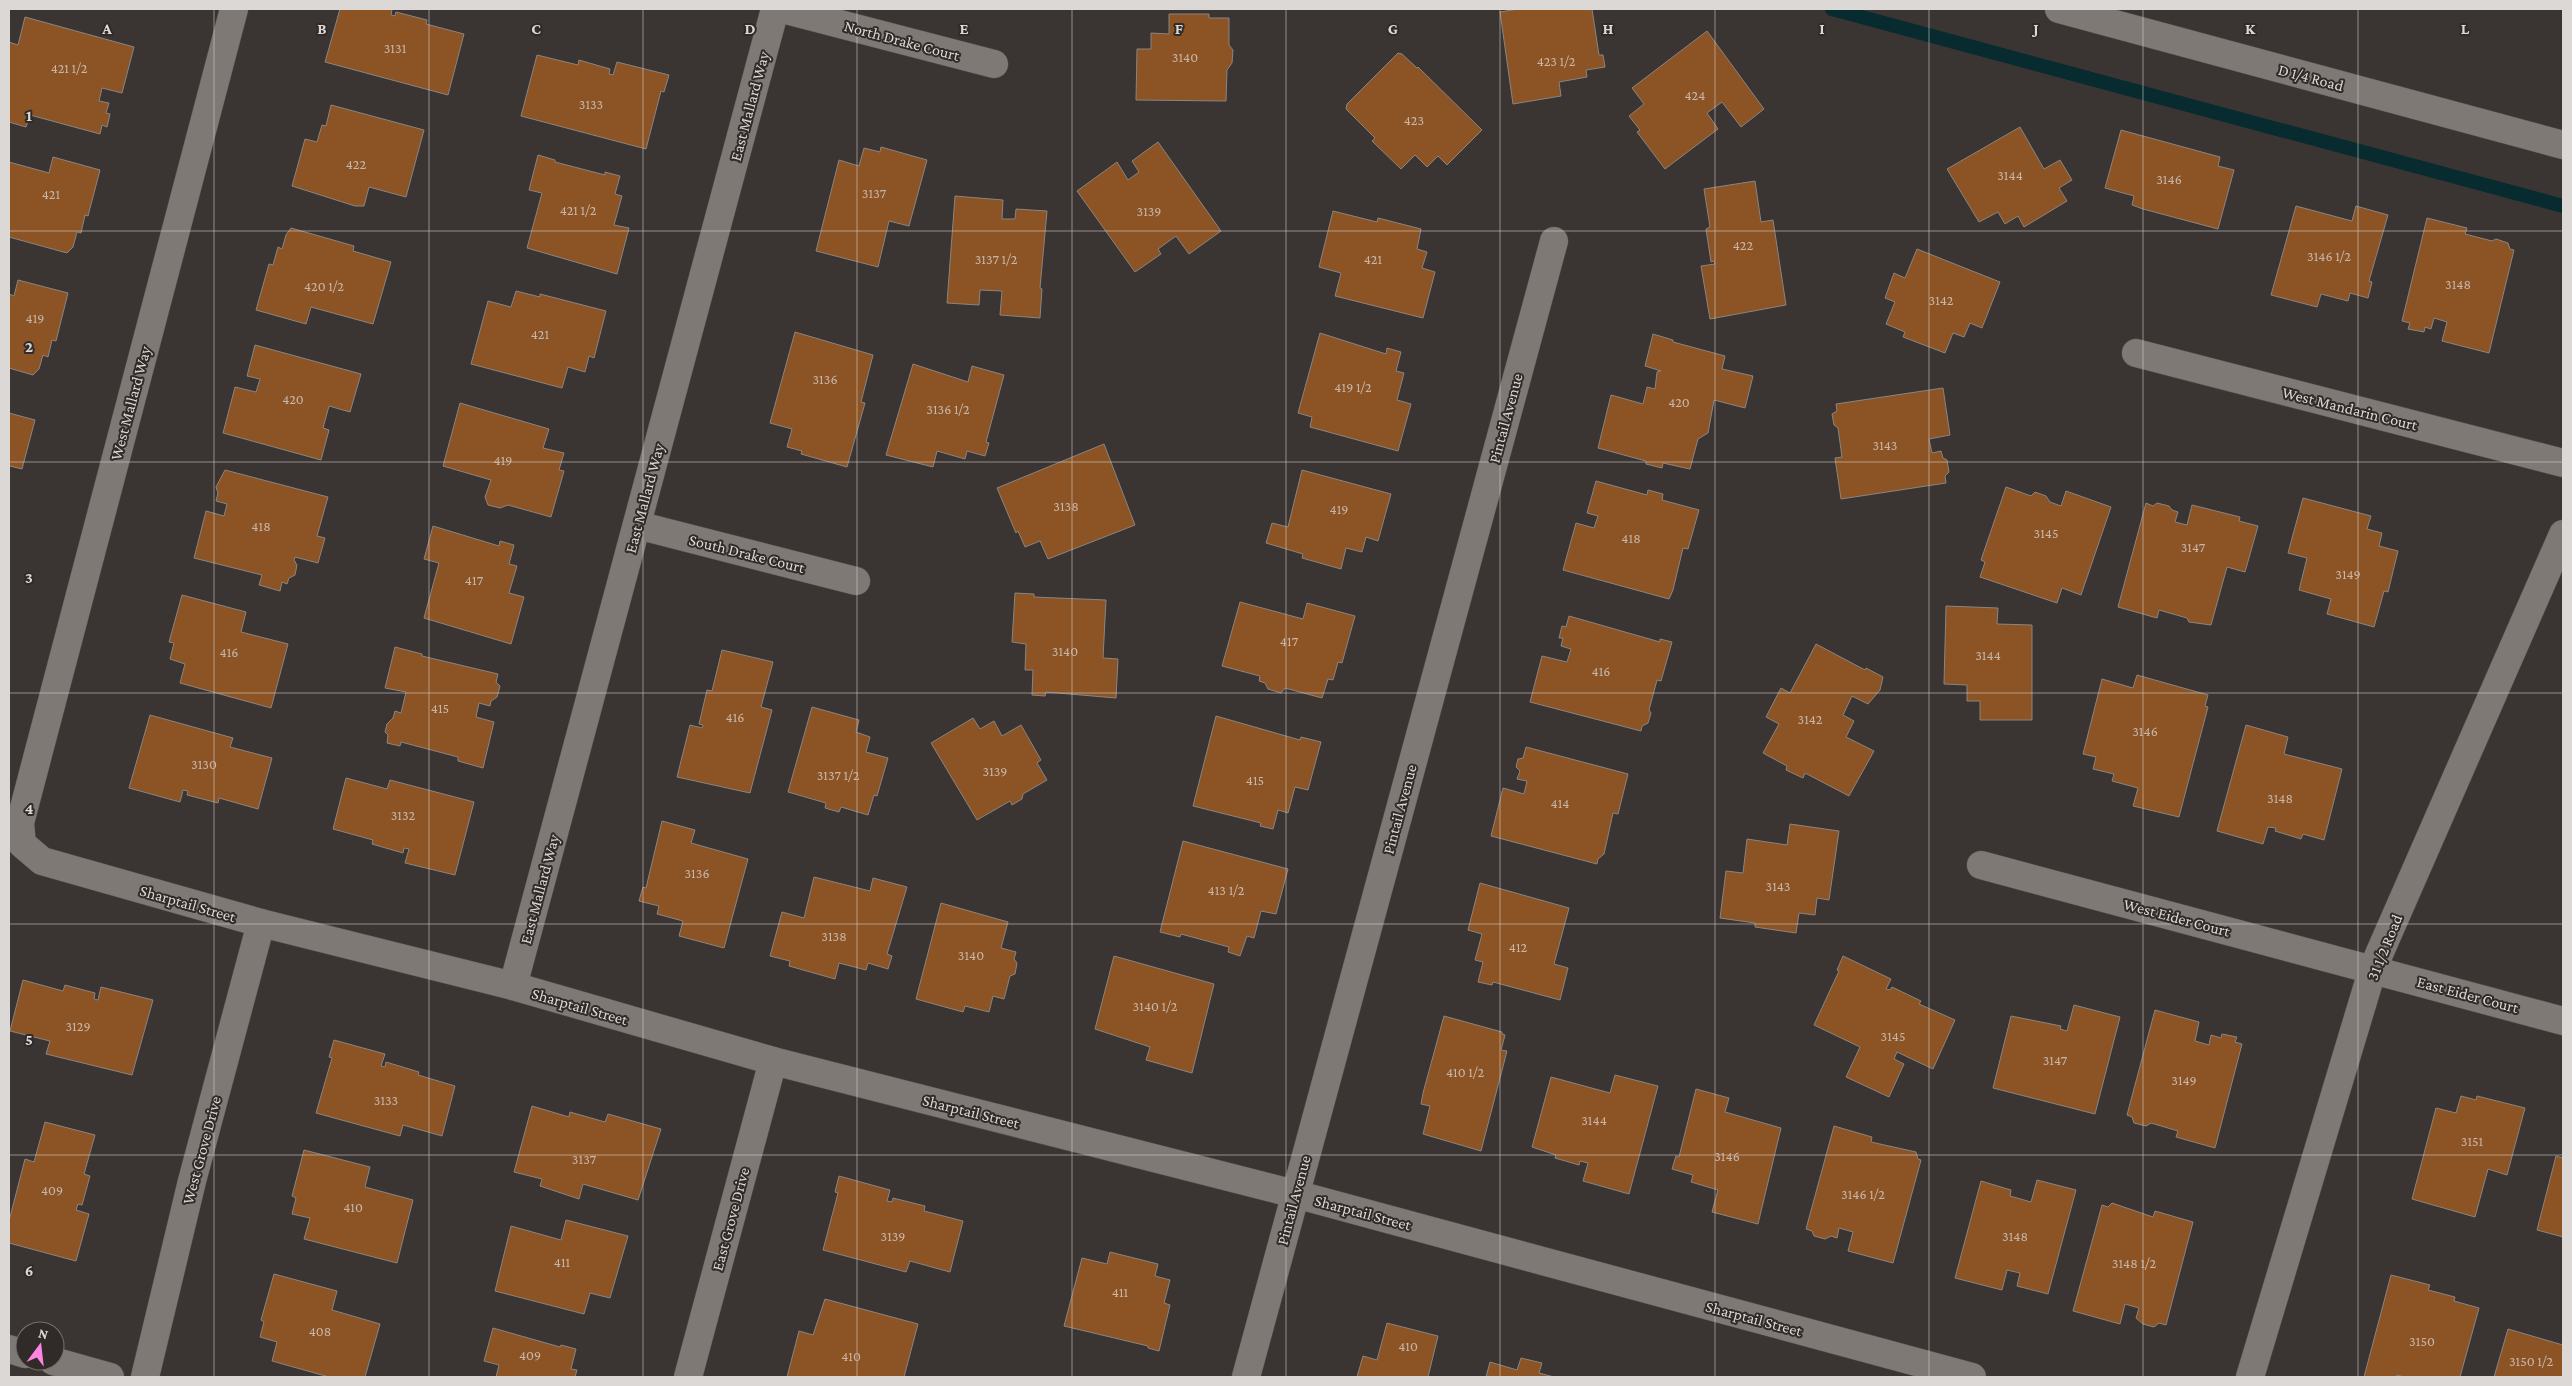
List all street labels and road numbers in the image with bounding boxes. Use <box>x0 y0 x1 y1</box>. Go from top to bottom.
street label: North Drake Court <box>842 17 962 64</box>
street label: East Mallard Way <box>727 49 773 163</box>
street label: D 1/4 Road <box>2276 61 2346 94</box>
street label: West Mallard Way <box>107 344 155 462</box>
street label: Pintail Avenue <box>1485 372 1526 465</box>
street label: West Mandarin Court <box>2280 383 2420 434</box>
street label: East Mallard Way <box>622 441 668 555</box>
street label: South Drake Court <box>687 531 807 576</box>
street label: Pintail Avenue <box>1379 763 1420 856</box>
street label: East Mallard Way <box>517 832 563 946</box>
street label: Sharptail Street <box>138 882 238 926</box>
street label: West Eider Court <box>2122 895 2233 940</box>
street label: 31 1/2 Road <box>2364 911 2406 983</box>
street label: East Eider Court <box>2415 973 2521 1016</box>
street label: Sharptail Street <box>530 985 630 1029</box>
street label: Sharptail Street <box>921 1091 1022 1133</box>
street label: West Grove Drive <box>179 1094 224 1206</box>
street label: Pintail Avenue <box>1273 1154 1314 1247</box>
street label: East Grove Drive <box>709 1166 752 1273</box>
street label: Sharptail Street <box>1313 1191 1414 1235</box>
street label: Sharptail Street <box>1704 1297 1805 1341</box>

